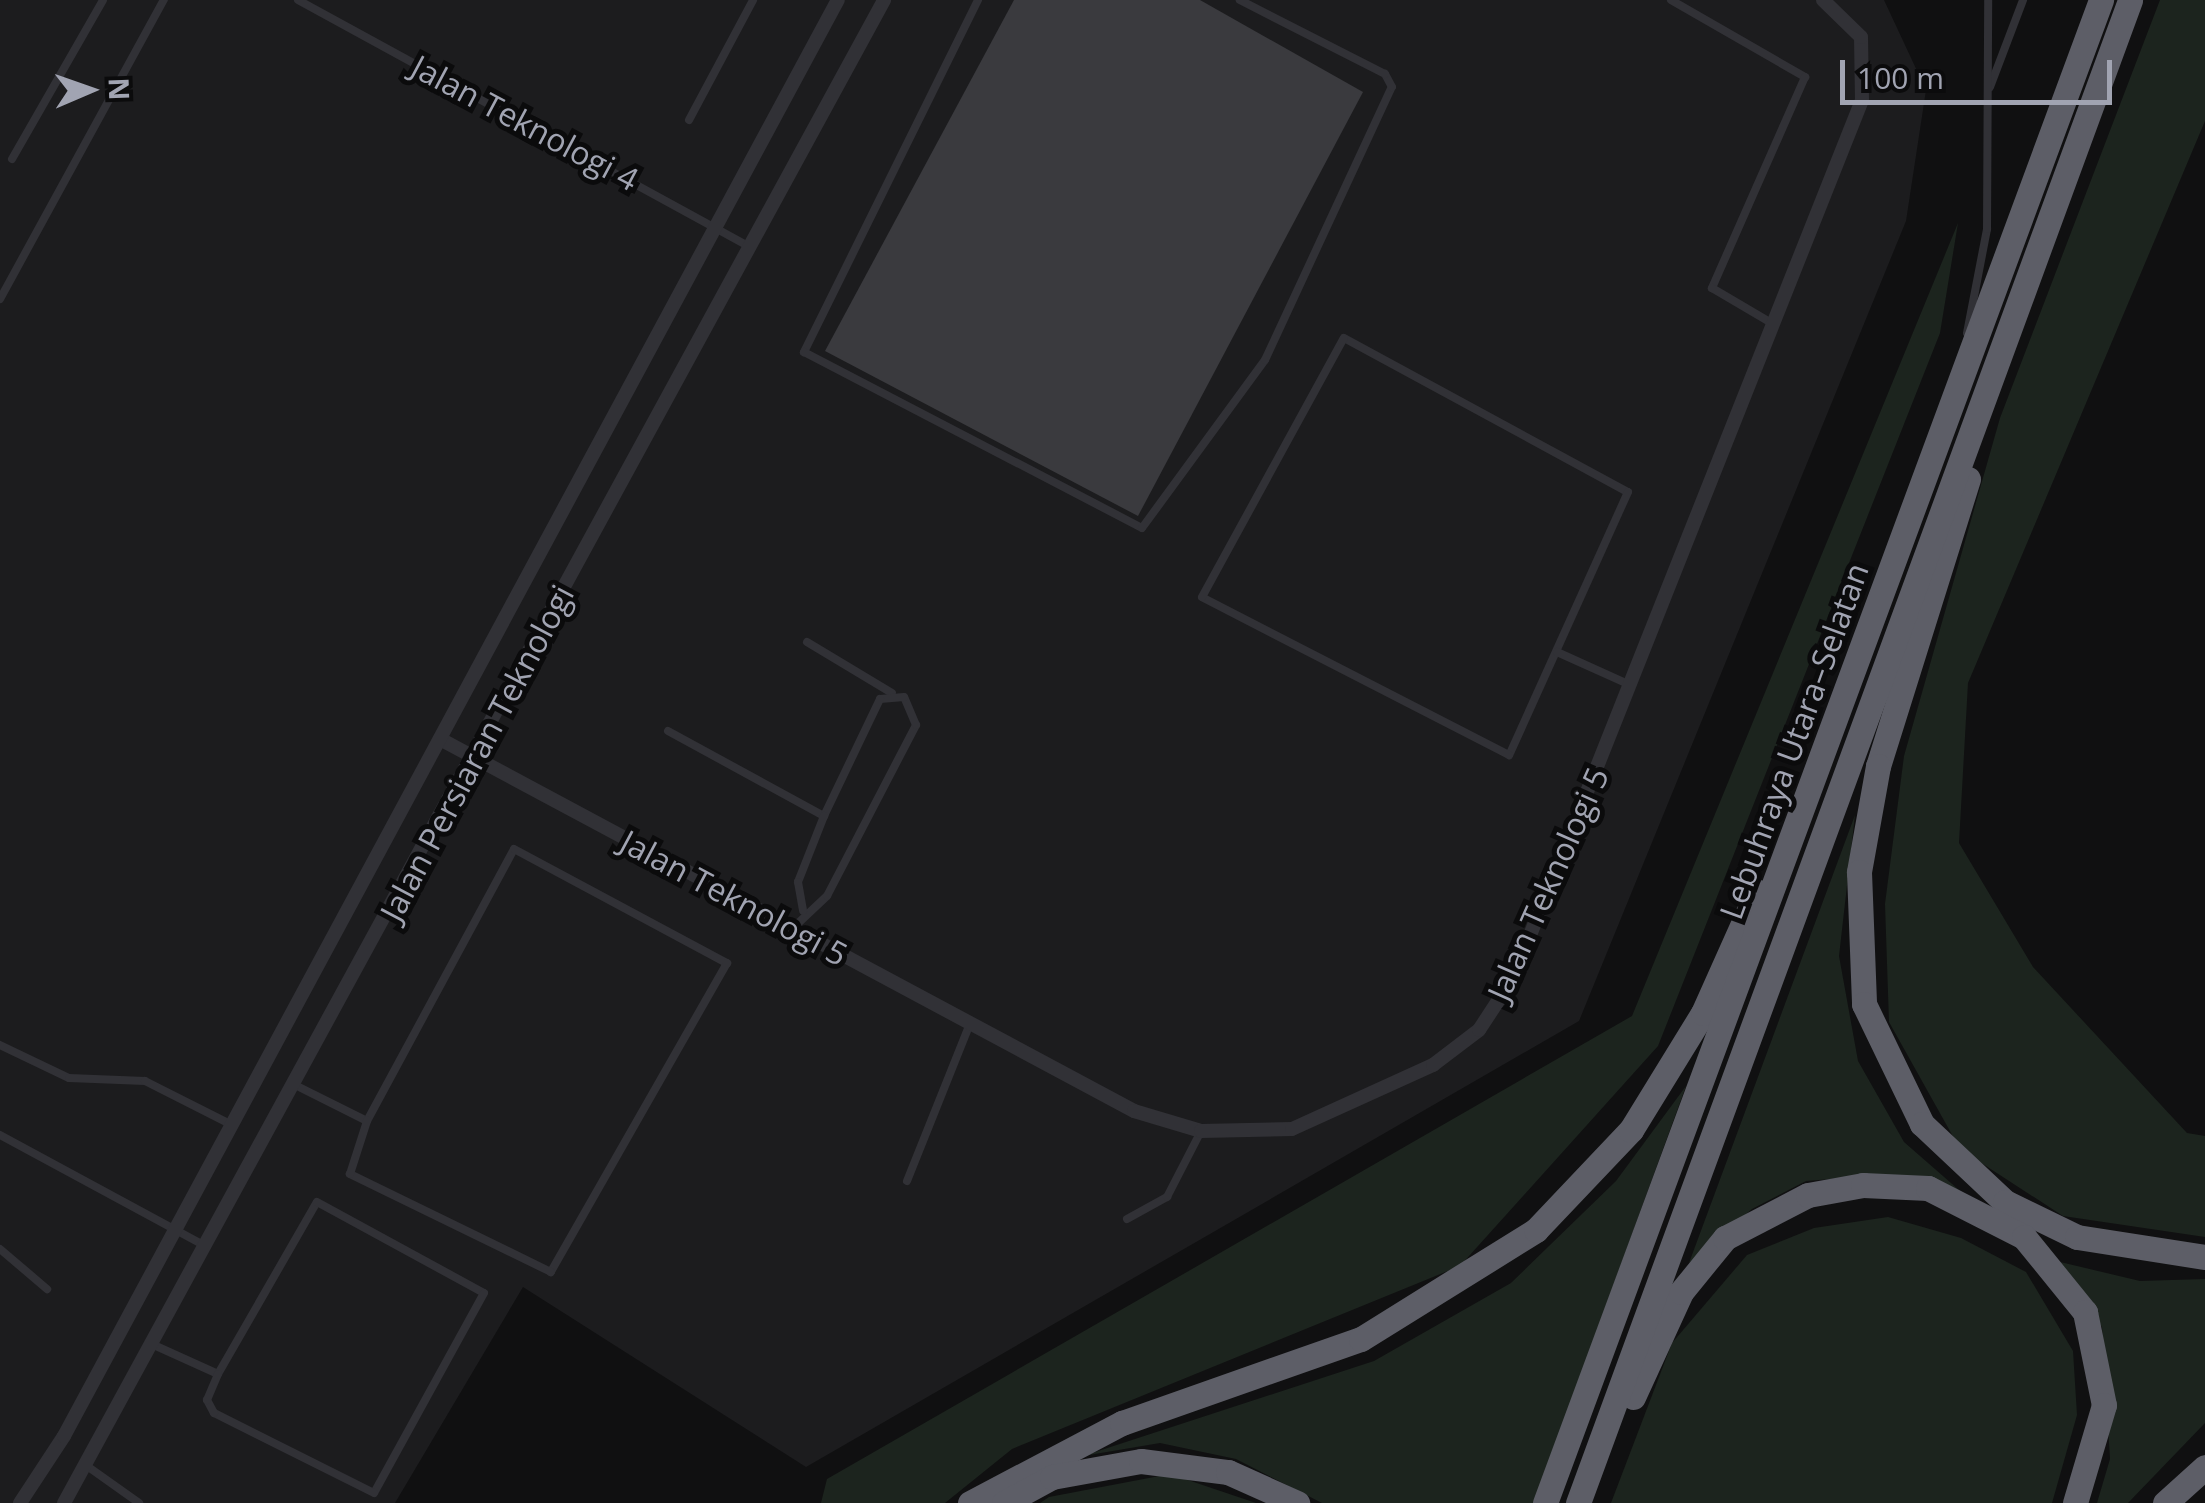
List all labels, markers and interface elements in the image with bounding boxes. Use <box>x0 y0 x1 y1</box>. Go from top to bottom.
north arrow <box>40 40 140 140</box>
scale bar <box>1845 40 2118 102</box>
street label: Jalan Teknologi 4 <box>405 47 645 199</box>
text: 100 m <box>1857 57 1944 98</box>
text: N <box>101 77 139 101</box>
street label: Lebuhraya Utara–Selatan <box>1712 558 1876 924</box>
street label: Jalan Persiaran Teknologi <box>372 579 582 927</box>
street label: Jalan Teknologi 5 <box>1479 762 1617 1006</box>
street label: Jalan Teknologi 5 <box>614 822 854 974</box>

